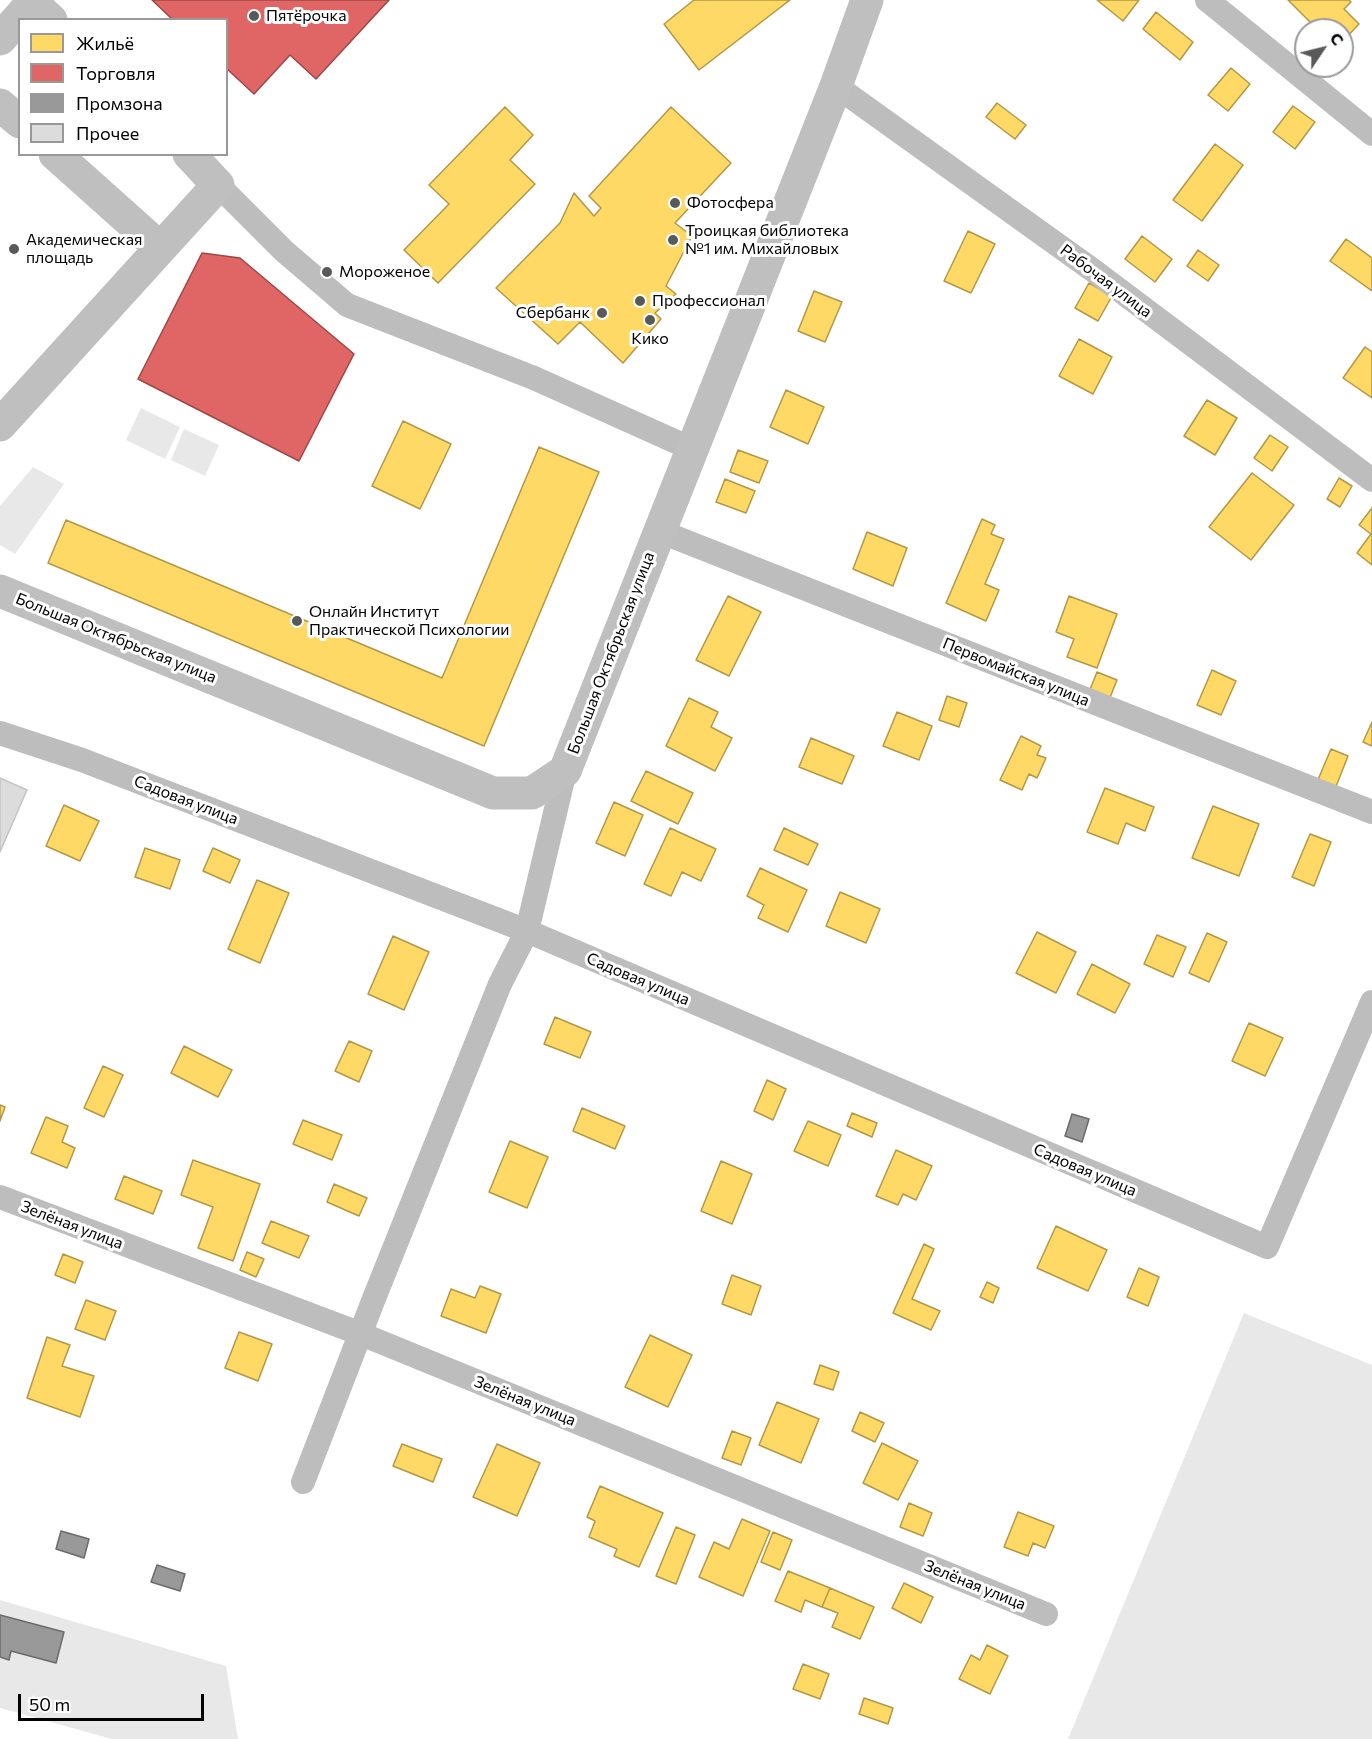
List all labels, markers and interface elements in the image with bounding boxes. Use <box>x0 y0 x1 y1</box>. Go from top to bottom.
place label: Пятёрочка <box>266 6 346 26</box>
marker: Пятёрочка <box>247 9 261 23</box>
legend <box>18 18 228 156</box>
north arrow <box>1294 18 1354 78</box>
text: С <box>1327 29 1348 48</box>
text: Жильё <box>76 32 134 54</box>
text: Торговля <box>76 62 155 84</box>
text: Промзона <box>76 92 163 114</box>
text: Прочее <box>76 122 139 144</box>
place label: Фотосфера <box>687 193 774 213</box>
marker: Фотосфера <box>668 196 682 210</box>
place label: Троицкая библиотека №1 им. Михайловых <box>685 221 849 259</box>
place label: Академическая площадь <box>26 230 142 268</box>
marker: Троицкая библиотека №1 им. Михайловых <box>666 233 680 247</box>
street label: Рабочая улица <box>1056 240 1156 322</box>
marker: Академическая площадь <box>7 242 21 256</box>
place label: Мороженое <box>339 262 430 282</box>
marker: Мороженое <box>320 265 334 279</box>
place label: Профессионал <box>652 291 765 311</box>
marker: Профессионал <box>633 294 647 308</box>
place label: Сбербанк <box>516 303 590 323</box>
marker: Сбербанк <box>595 306 609 320</box>
marker: Кико <box>643 313 657 327</box>
place label: Кико <box>631 329 669 349</box>
street label: Большая Октябрьская улица <box>564 549 658 757</box>
street label: Большая Октябрьская улица <box>13 589 219 687</box>
place label: Онлайн Институт Практической Психологии <box>309 602 510 640</box>
marker: Онлайн Институт Практической Психологии <box>290 614 304 628</box>
street label: Первомайская улица <box>940 634 1092 710</box>
street label: Садовая улица <box>131 771 241 829</box>
street label: Садовая улица <box>584 949 692 1009</box>
street label: Садовая улица <box>1031 1140 1139 1200</box>
street label: Зелёная улица <box>18 1197 126 1253</box>
street label: Зелёная улица <box>471 1372 579 1430</box>
street label: Зелёная улица <box>921 1556 1029 1614</box>
scale bar <box>21 1682 207 1720</box>
text: 50 m <box>29 1693 70 1715</box>

